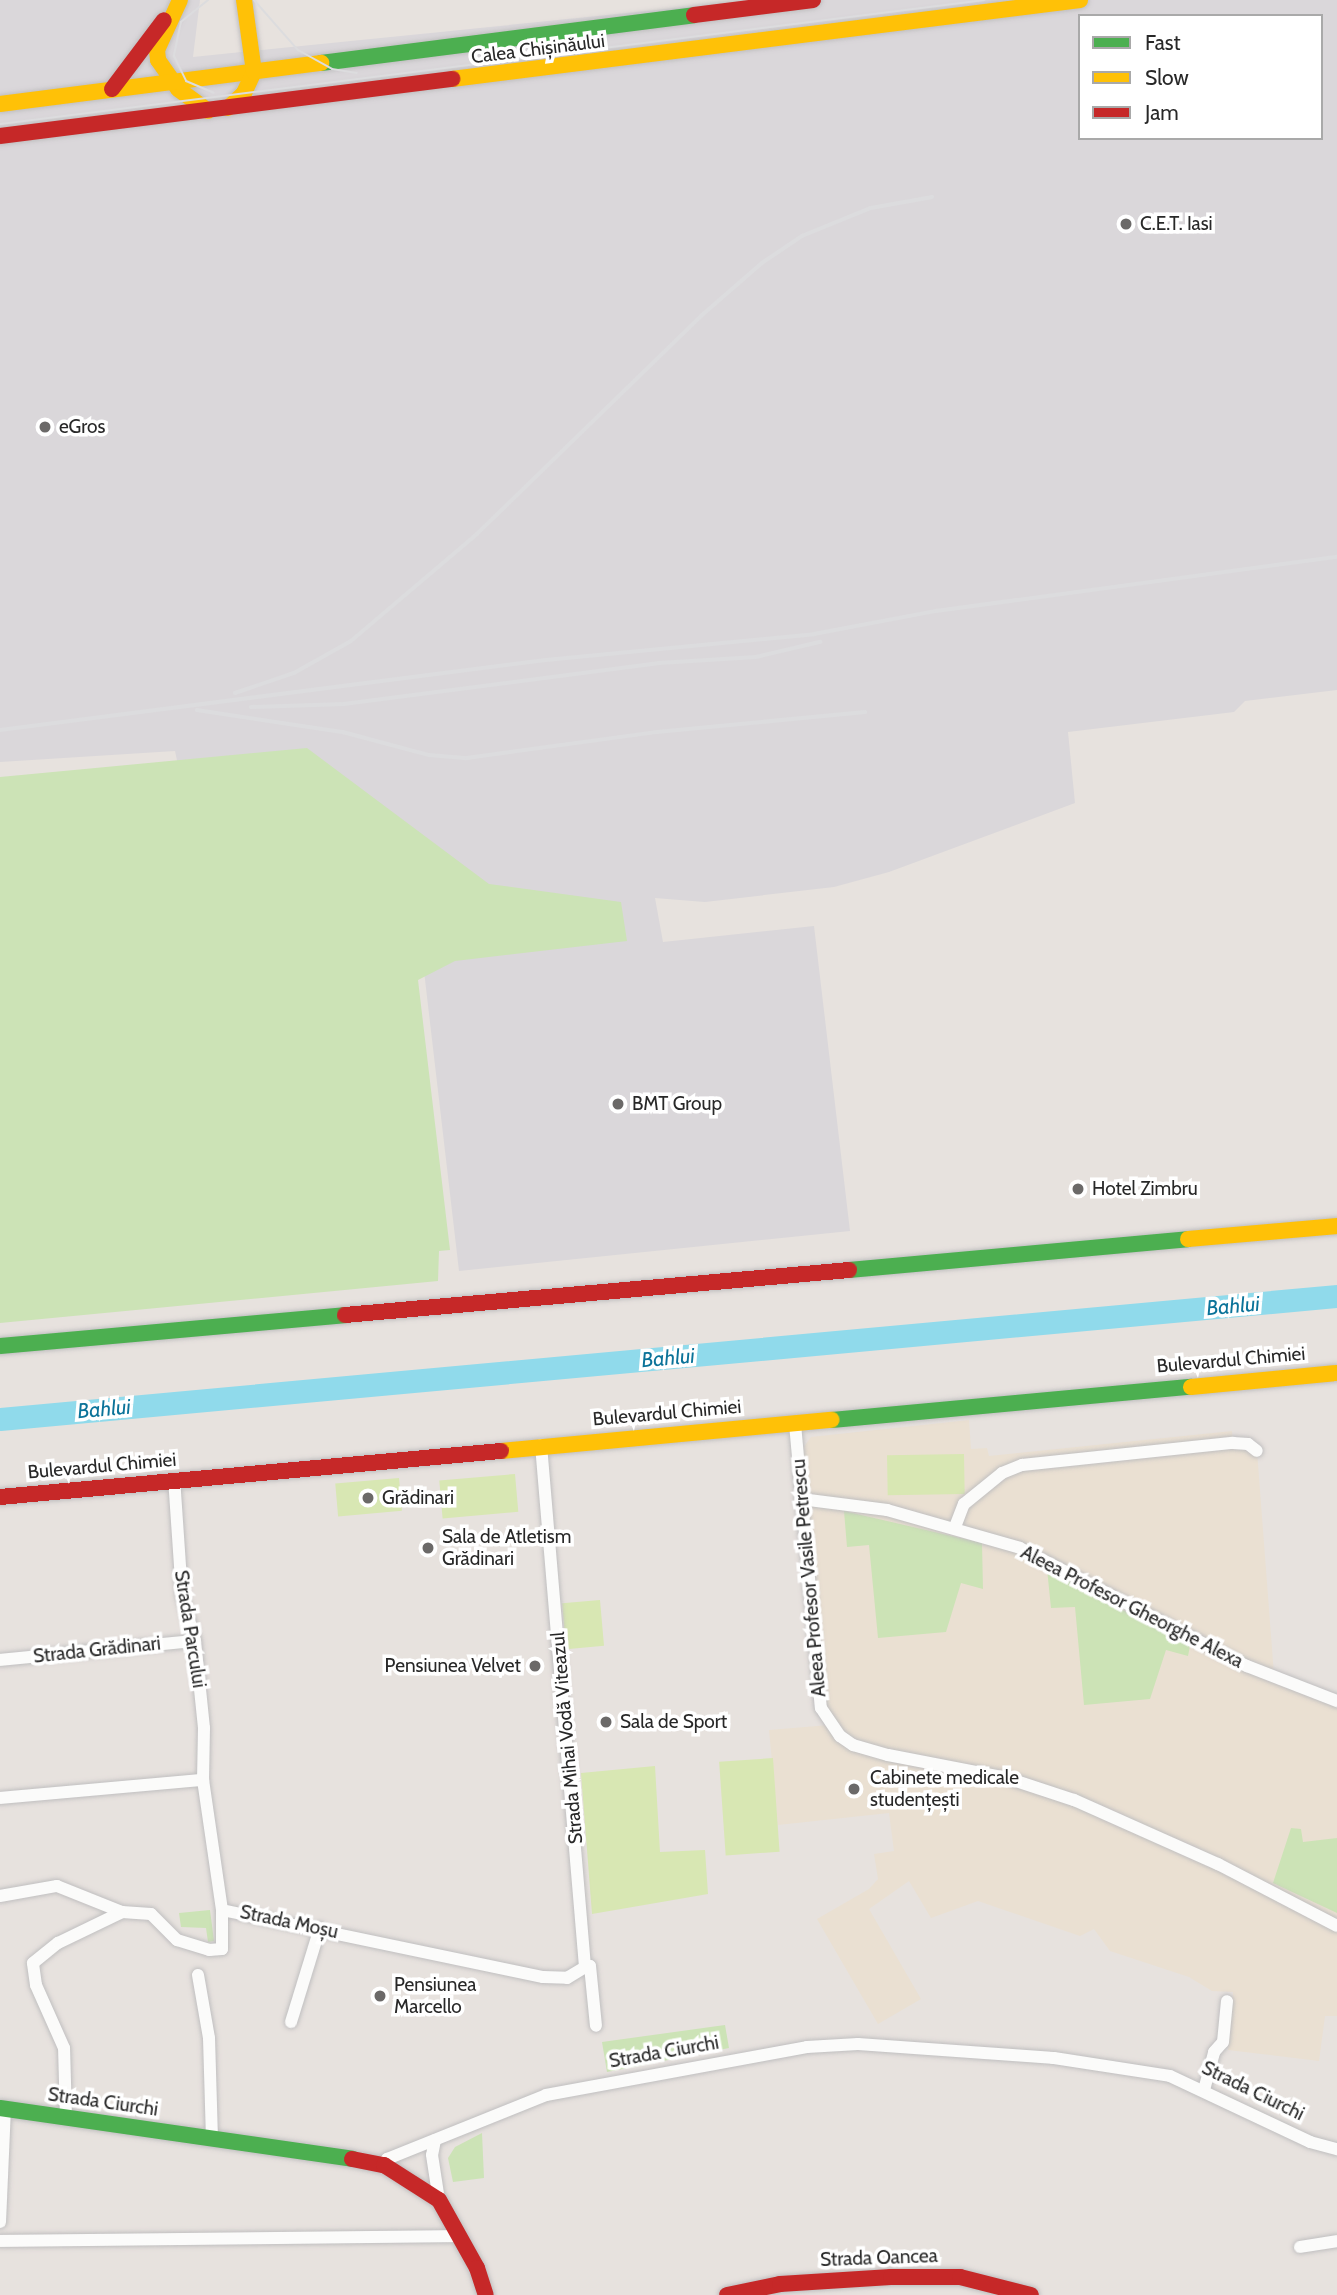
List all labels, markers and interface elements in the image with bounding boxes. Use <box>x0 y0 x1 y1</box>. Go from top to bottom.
legend <box>1078 14 1323 140</box>
street label: Calea Chișinăului <box>470 29 606 69</box>
text: Fast <box>1145 30 1181 55</box>
text: Slow <box>1145 65 1189 90</box>
text: Jam <box>1145 100 1179 125</box>
place label: C.E.T. Iasi <box>1140 213 1213 235</box>
marker: C.E.T. Iasi <box>1118 216 1134 232</box>
place label: eGros <box>59 416 105 438</box>
marker: eGros <box>37 419 53 435</box>
place label: BMT Group <box>632 1093 722 1115</box>
marker: BMT Group <box>610 1096 626 1112</box>
place label: Hotel Zimbru <box>1092 1178 1198 1200</box>
marker: Hotel Zimbru <box>1070 1181 1086 1197</box>
water label: Bahlui <box>1205 1291 1261 1321</box>
street label: Bulevardul Chimiei <box>1156 1342 1306 1378</box>
water label: Bahlui <box>640 1343 696 1373</box>
water label: Bahlui <box>76 1394 132 1424</box>
street label: Bulevardul Chimiei <box>592 1395 742 1431</box>
street label: Bulevardul Chimiei <box>27 1448 177 1484</box>
street label: Aleea Profesor Vasile Petrescu <box>787 1458 831 1698</box>
place label: Grădinari <box>382 1487 454 1509</box>
marker: Grădinari <box>360 1490 376 1506</box>
place label: Sala de Atletism Grădinari <box>442 1526 571 1570</box>
marker: Sala de Atletism Grădinari <box>420 1540 436 1556</box>
street label: Aleea Profesor Gheorghe Alexa <box>1017 1541 1247 1673</box>
street label: Strada Parcului <box>169 1569 211 1689</box>
street label: Strada Mihai Vodă Viteazul <box>546 1631 588 1845</box>
street label: Strada Grădinari <box>32 1632 162 1668</box>
place label: Pensiunea Velvet <box>385 1655 521 1677</box>
marker: Pensiunea Velvet <box>527 1658 543 1674</box>
place label: Sala de Sport <box>620 1711 727 1733</box>
marker: Sala de Sport <box>598 1714 614 1730</box>
place label: Cabinete medicale studențești <box>870 1767 1019 1811</box>
marker: Cabinete medicale studențești <box>844 1779 864 1799</box>
street label: Strada Moșu <box>238 1900 340 1944</box>
place label: Pensiunea Marcello <box>394 1974 476 2018</box>
marker: Pensiunea Marcello <box>372 1988 388 2004</box>
street label: Strada Ciurchi <box>607 2031 721 2073</box>
street label: Strada Ciurchi <box>1198 2056 1308 2126</box>
street label: Strada Ciurchi <box>46 2083 160 2121</box>
street label: Strada Oancea <box>820 2245 938 2271</box>

